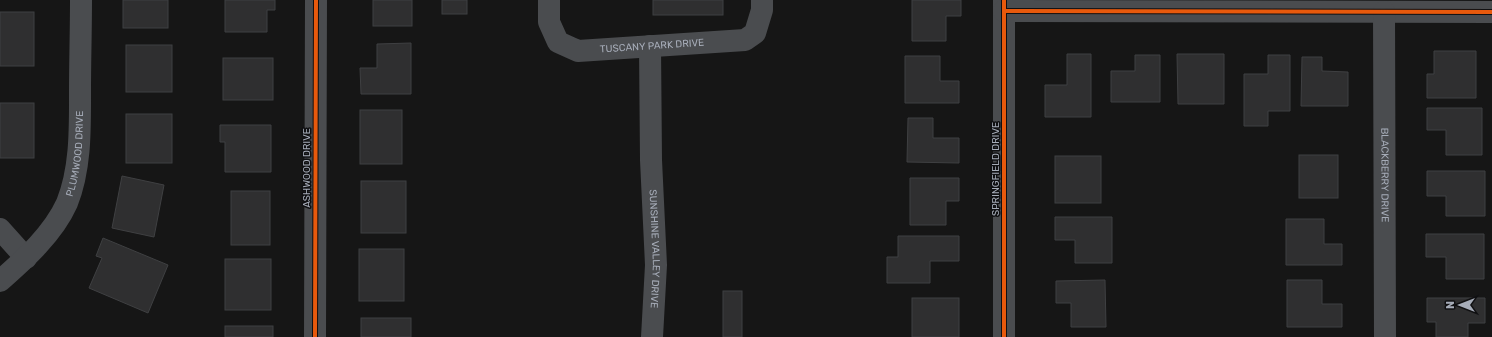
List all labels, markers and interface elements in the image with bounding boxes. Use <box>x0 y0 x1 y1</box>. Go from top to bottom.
street label: TUSCANY PARK DRIVE <box>599 37 704 56</box>
street label: PLUMWOOD DRIVE <box>64 111 86 198</box>
street label: SPRINGFIELD DRIVE <box>990 122 1002 216</box>
street label: ASHWOOD DRIVE <box>301 128 313 208</box>
street label: BLACKBERRY DRIVE <box>1378 128 1391 222</box>
street label: SUNSHINE VALLEY DRIVE <box>646 189 662 309</box>
north arrow <box>1440 285 1480 325</box>
text: N <box>1444 301 1457 309</box>

